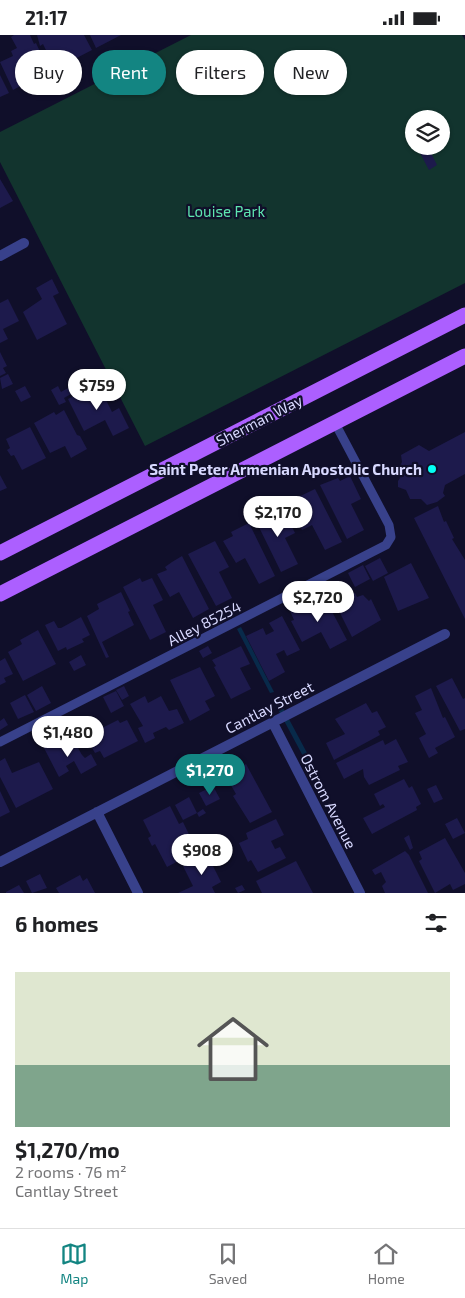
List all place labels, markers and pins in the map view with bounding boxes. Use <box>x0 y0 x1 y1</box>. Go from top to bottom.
pin: $759 <box>67 369 127 411</box>
place label: Saint Peter Armenian Apostolic Church <box>149 460 422 478</box>
marker: Saint Peter Armenian Apostolic Church <box>426 463 438 475</box>
pin: $2,170 <box>237 495 319 538</box>
pin: $2,720 <box>277 581 359 623</box>
pin: $1,480 <box>27 715 109 758</box>
pin: $1,270 <box>169 753 251 796</box>
pin: $908 <box>172 833 232 876</box>

